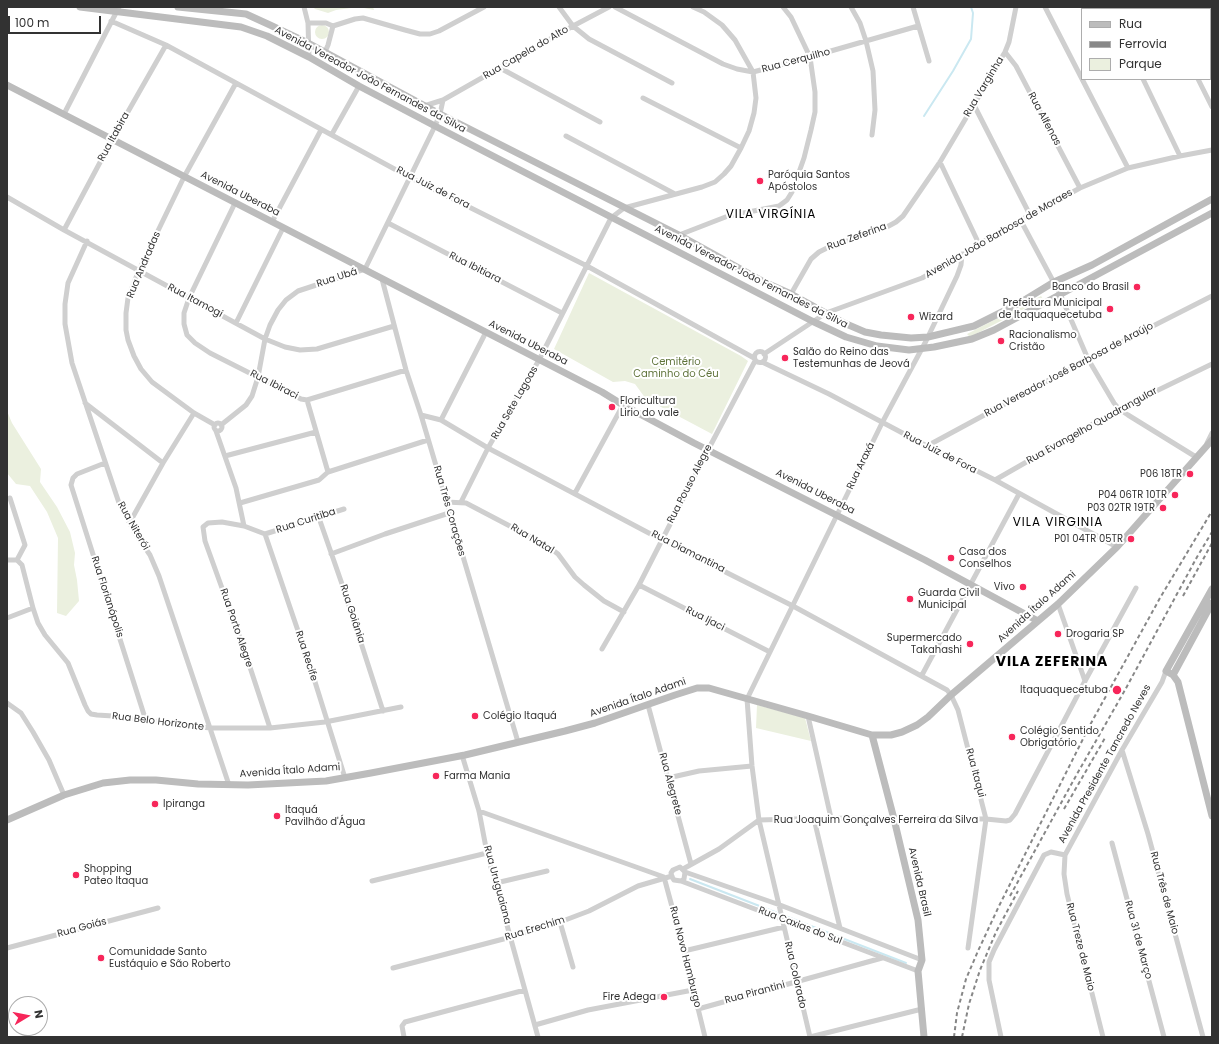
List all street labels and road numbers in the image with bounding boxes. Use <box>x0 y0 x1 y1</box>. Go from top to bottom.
street label: Avenida Vereador João Fernandes da Silva <box>272 24 468 136</box>
street label: Rua Capela do Alto <box>481 24 571 82</box>
street label: Rua Cerquilho <box>760 46 832 76</box>
street label: Rua Varginha <box>961 55 1007 119</box>
street label: Rua Alfenas <box>1025 90 1063 148</box>
street label: Rua Itabira <box>96 110 132 164</box>
street label: Rua Juiz de Fora <box>394 164 472 212</box>
street label: Avenida Uberaba <box>198 169 282 219</box>
street label: Avenida João Barbosa de Moraes <box>923 187 1075 281</box>
street label: Rua Zeferina <box>826 221 888 253</box>
street label: Avenida Vereador João Fernandes da Silva <box>652 223 850 331</box>
street label: Rua Andradas <box>125 230 163 300</box>
street label: Rua Ibitiara <box>447 250 503 286</box>
street label: Rua Ubá <box>315 266 359 290</box>
street label: Rua Itamogi <box>165 281 225 321</box>
street label: Avenida Uberaba <box>486 318 570 368</box>
street label: Rua Vereador José Barbosa de Araújo <box>983 320 1155 420</box>
street label: Rua Sete Lagoas <box>489 364 541 442</box>
street label: Rua Ibiraci <box>248 368 300 402</box>
street label: Rua Evangelho Quadrangular <box>1025 385 1159 467</box>
street label: Rua Juiz de Fora <box>901 429 979 477</box>
street label: Rua Araxá <box>844 441 878 491</box>
street label: Rua Pouso Alegre <box>665 443 715 525</box>
street label: Rua Três Corações <box>430 464 468 558</box>
street label: Avenida Uberaba <box>773 467 857 517</box>
street label: Rua Niterói <box>114 500 152 552</box>
street label: Rua Curitiba <box>275 506 337 536</box>
street label: Rua Natal <box>508 521 556 557</box>
street label: Rua Diamantina <box>649 528 727 576</box>
street label: Rua Florianópolis <box>88 555 126 639</box>
street label: Avenida Ítalo Adami <box>995 569 1079 645</box>
street label: Rua Goiânia <box>337 583 367 645</box>
street label: Rua Porto Alegre <box>217 587 255 669</box>
street label: Rua Ijaci <box>684 604 726 634</box>
street label: Rua Recife <box>292 629 320 683</box>
street label: Avenida Ítalo Adami <box>588 676 688 720</box>
street label: Avenida Presidente Tancredo Neves <box>1056 683 1154 845</box>
street label: Rua Belo Horizonte <box>111 710 205 734</box>
street label: Rua Itaqui <box>963 747 987 799</box>
street label: Rua Alegrete <box>656 752 684 816</box>
street label: Avenida Ítalo Adami <box>239 761 341 781</box>
street label: Rua Joaquim Gonçalves Ferreira da Silva <box>774 814 978 826</box>
street label: Rua Uruguaiana <box>481 844 513 926</box>
street label: Avenida Brasil <box>905 846 933 918</box>
street label: Rua Três de Maio <box>1147 850 1181 936</box>
street label: Rua 31 de Março <box>1122 899 1154 981</box>
street label: Rua Treze de Maio <box>1063 902 1097 992</box>
street label: Rua Caxias do Sul <box>756 904 844 948</box>
street label: Rua Novo Hamburgo <box>667 905 703 1009</box>
street label: Rua Erechim <box>504 914 566 944</box>
street label: Rua Goiás <box>56 916 108 940</box>
street label: Rua Colorado <box>781 940 809 1010</box>
street label: Rua Pirantini <box>723 979 787 1007</box>

